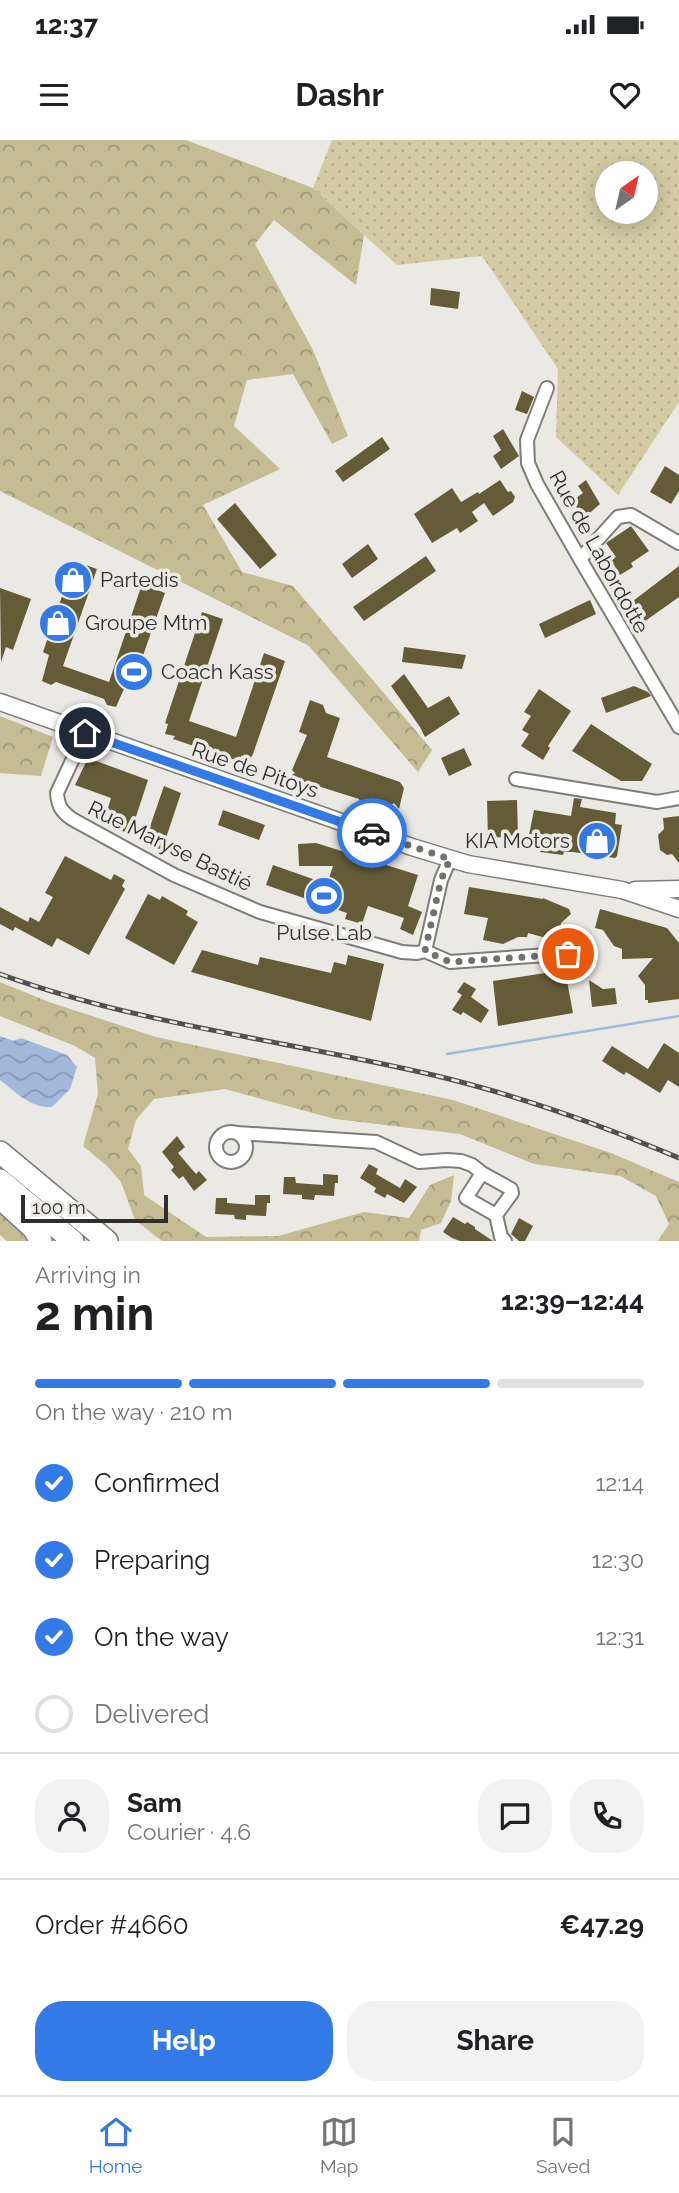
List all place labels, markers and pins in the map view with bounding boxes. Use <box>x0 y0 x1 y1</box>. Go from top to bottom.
shop icon: Partedis <box>52 559 94 601</box>
place label: Partedis <box>100 567 179 592</box>
shop icon: Groupe Mtm <box>37 602 79 644</box>
place label: Groupe Mtm <box>85 610 207 635</box>
sports icon: Coach Kass <box>113 651 155 693</box>
place label: Coach Kass <box>161 659 274 684</box>
pin <box>55 703 115 763</box>
shop icon: KIA Motors <box>576 820 618 862</box>
place label: KIA Motors <box>465 828 570 853</box>
sports icon: Pulse Lab <box>303 875 345 917</box>
place label: Pulse Lab <box>276 920 372 945</box>
pin <box>538 924 598 984</box>

